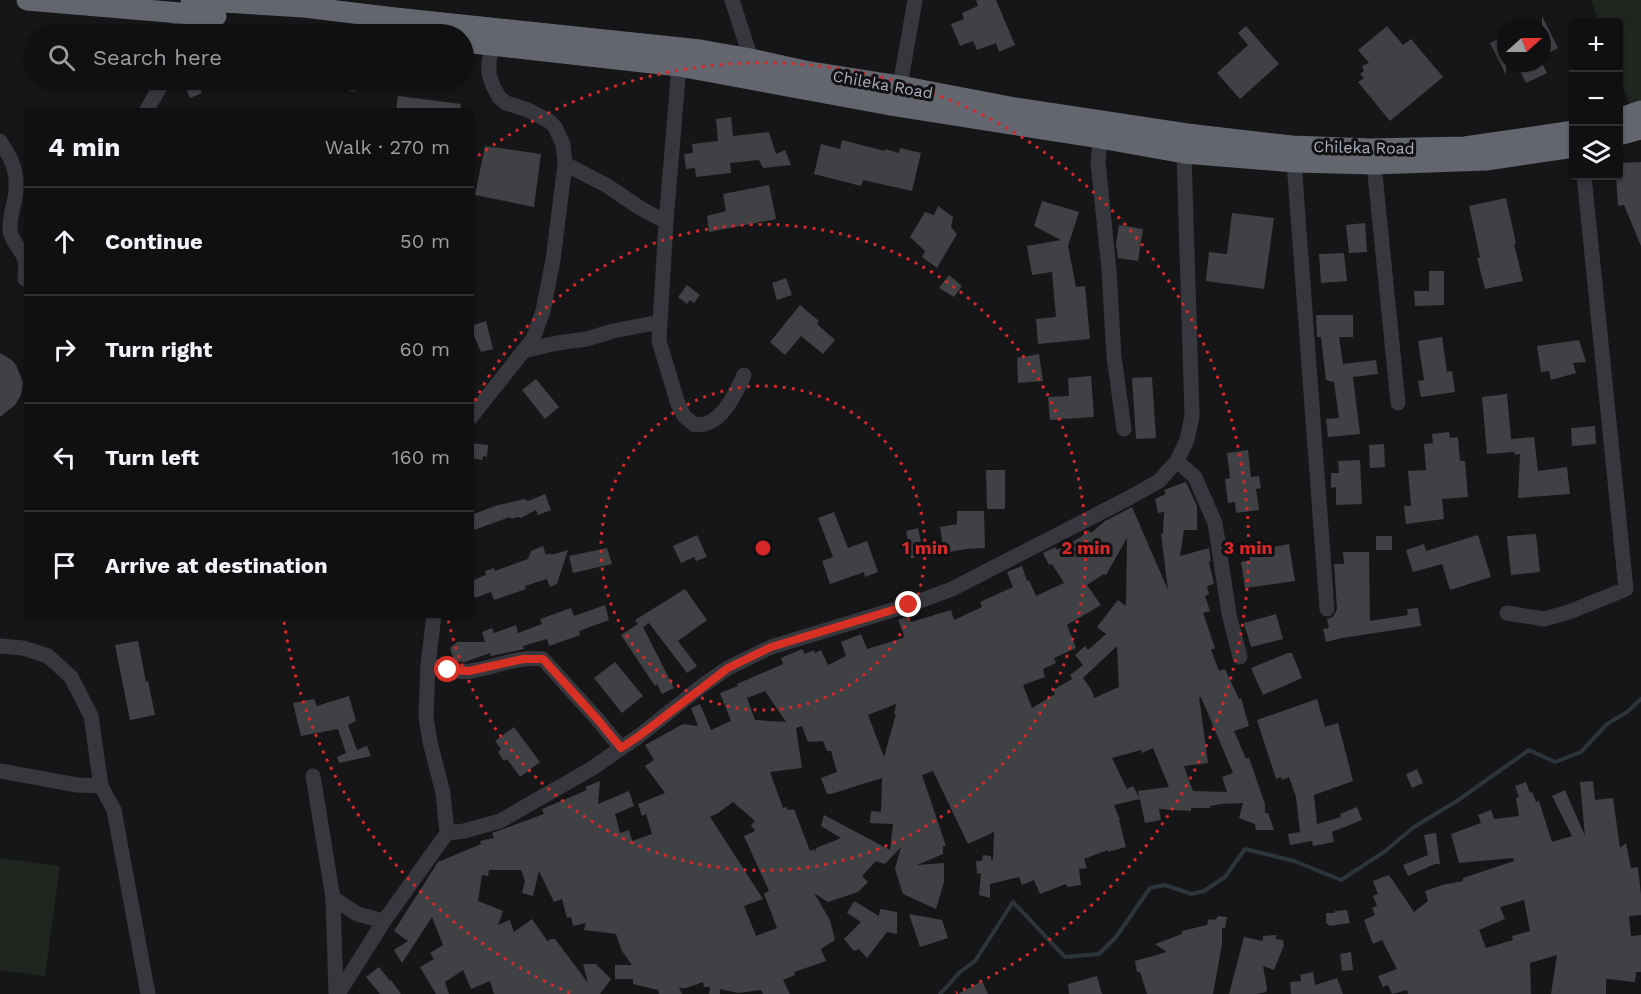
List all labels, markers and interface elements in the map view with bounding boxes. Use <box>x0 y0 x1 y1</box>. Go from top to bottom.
north arrow <box>1497 18 1551 72</box>
map controls <box>1569 18 1623 180</box>
button: + <box>1569 18 1623 72</box>
search box <box>24 24 474 90</box>
icon: search <box>45 41 78 74</box>
text: Search here <box>93 45 222 70</box>
street label: Chileka Road <box>831 66 934 103</box>
button: − <box>1569 72 1623 126</box>
button: layers <box>1569 126 1623 180</box>
text: 4 min <box>48 132 120 162</box>
text: Walk · 270 m <box>325 135 450 159</box>
street label: Chileka Road <box>1313 137 1415 158</box>
icon: ahead <box>48 225 81 258</box>
text: Continue <box>105 229 203 254</box>
text: 50 m <box>400 229 450 253</box>
icon: right <box>48 333 81 366</box>
text: Turn right <box>105 337 212 362</box>
text: 60 m <box>400 337 450 361</box>
icon: left <box>48 441 81 474</box>
text: Turn left <box>105 445 199 470</box>
text: 160 m <box>392 445 450 469</box>
text: 1 min <box>902 537 948 558</box>
text: 2 min <box>1061 537 1111 558</box>
text: 3 min <box>1223 537 1273 558</box>
centre of rings <box>753 538 773 558</box>
icon: arrive <box>48 549 81 582</box>
text: Arrive at destination <box>105 553 328 578</box>
route end <box>895 591 921 617</box>
route start <box>434 656 460 682</box>

